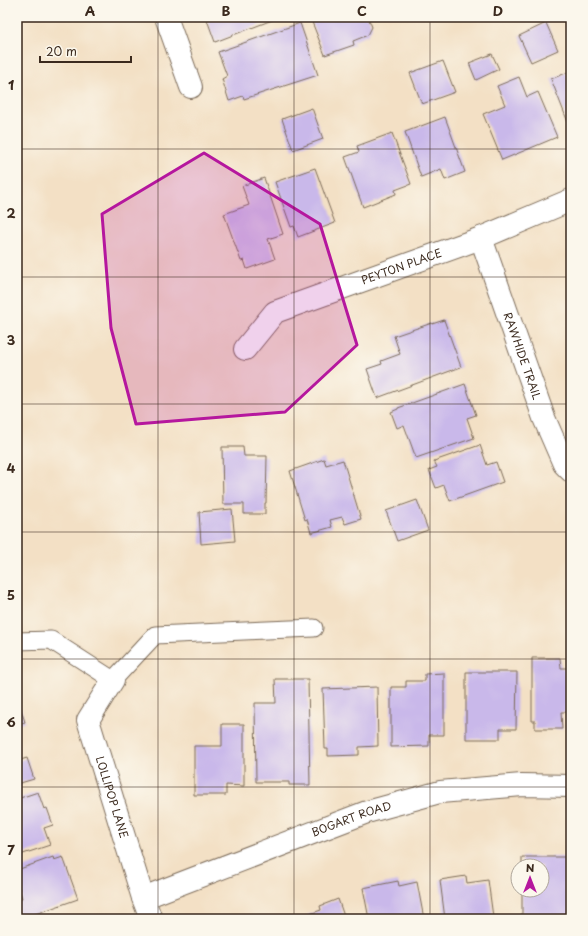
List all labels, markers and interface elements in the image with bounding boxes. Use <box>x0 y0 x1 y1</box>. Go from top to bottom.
text: A <box>85 1 95 20</box>
text: B <box>222 1 231 20</box>
text: C <box>357 1 367 20</box>
text: D <box>493 1 503 20</box>
scale bar <box>40 38 131 64</box>
text: 20 m <box>46 42 77 60</box>
text: 1 <box>8 75 14 94</box>
text: 2 <box>6 203 16 222</box>
street label: PEYTON PLACE <box>359 244 444 288</box>
street label: RAWHIDE TRAIL <box>500 310 546 402</box>
text: 3 <box>7 330 16 349</box>
text: 4 <box>7 458 16 477</box>
text: 5 <box>7 585 15 604</box>
text: 6 <box>6 712 16 731</box>
street label: LOLLIPOP LANE <box>92 754 133 840</box>
street label: BOGART ROAD <box>309 797 393 841</box>
text: 7 <box>7 840 15 859</box>
north arrow <box>510 858 550 898</box>
text: N <box>526 859 535 876</box>

